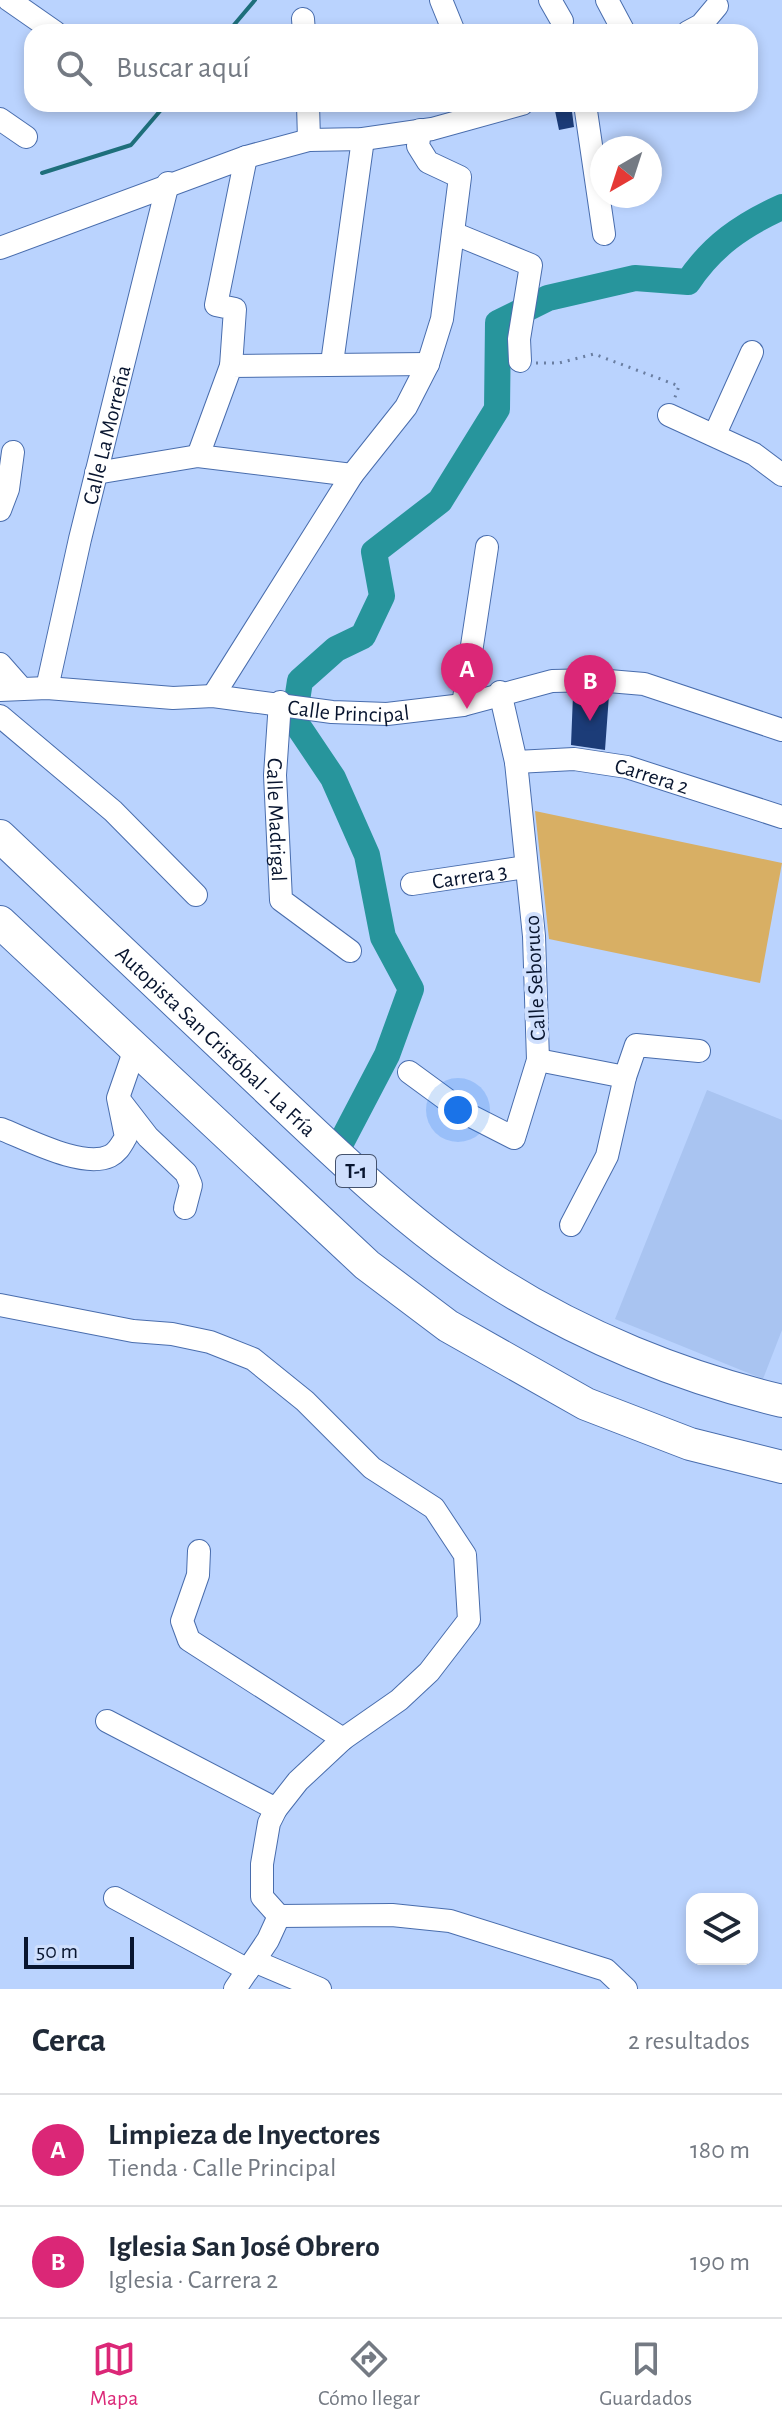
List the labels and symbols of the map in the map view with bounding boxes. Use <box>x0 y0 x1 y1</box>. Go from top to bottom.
north arrow <box>590 136 662 208</box>
street label: Calle La Morreña <box>79 363 135 507</box>
pin: A <box>441 643 493 709</box>
pin: B <box>564 655 616 721</box>
street label: Calle Principal <box>286 696 411 726</box>
street label: Carrera 2 <box>613 755 692 798</box>
street label: Calle Madrigal <box>263 757 290 882</box>
street label: Carrera 3 <box>431 860 508 893</box>
street label: Calle Seboruco <box>521 915 549 1041</box>
street label: Autopista San Cristóbal - La Fría <box>112 942 320 1141</box>
your location <box>438 1090 478 1130</box>
road number: T-1 <box>336 1155 376 1187</box>
scale bar <box>24 1933 134 1969</box>

